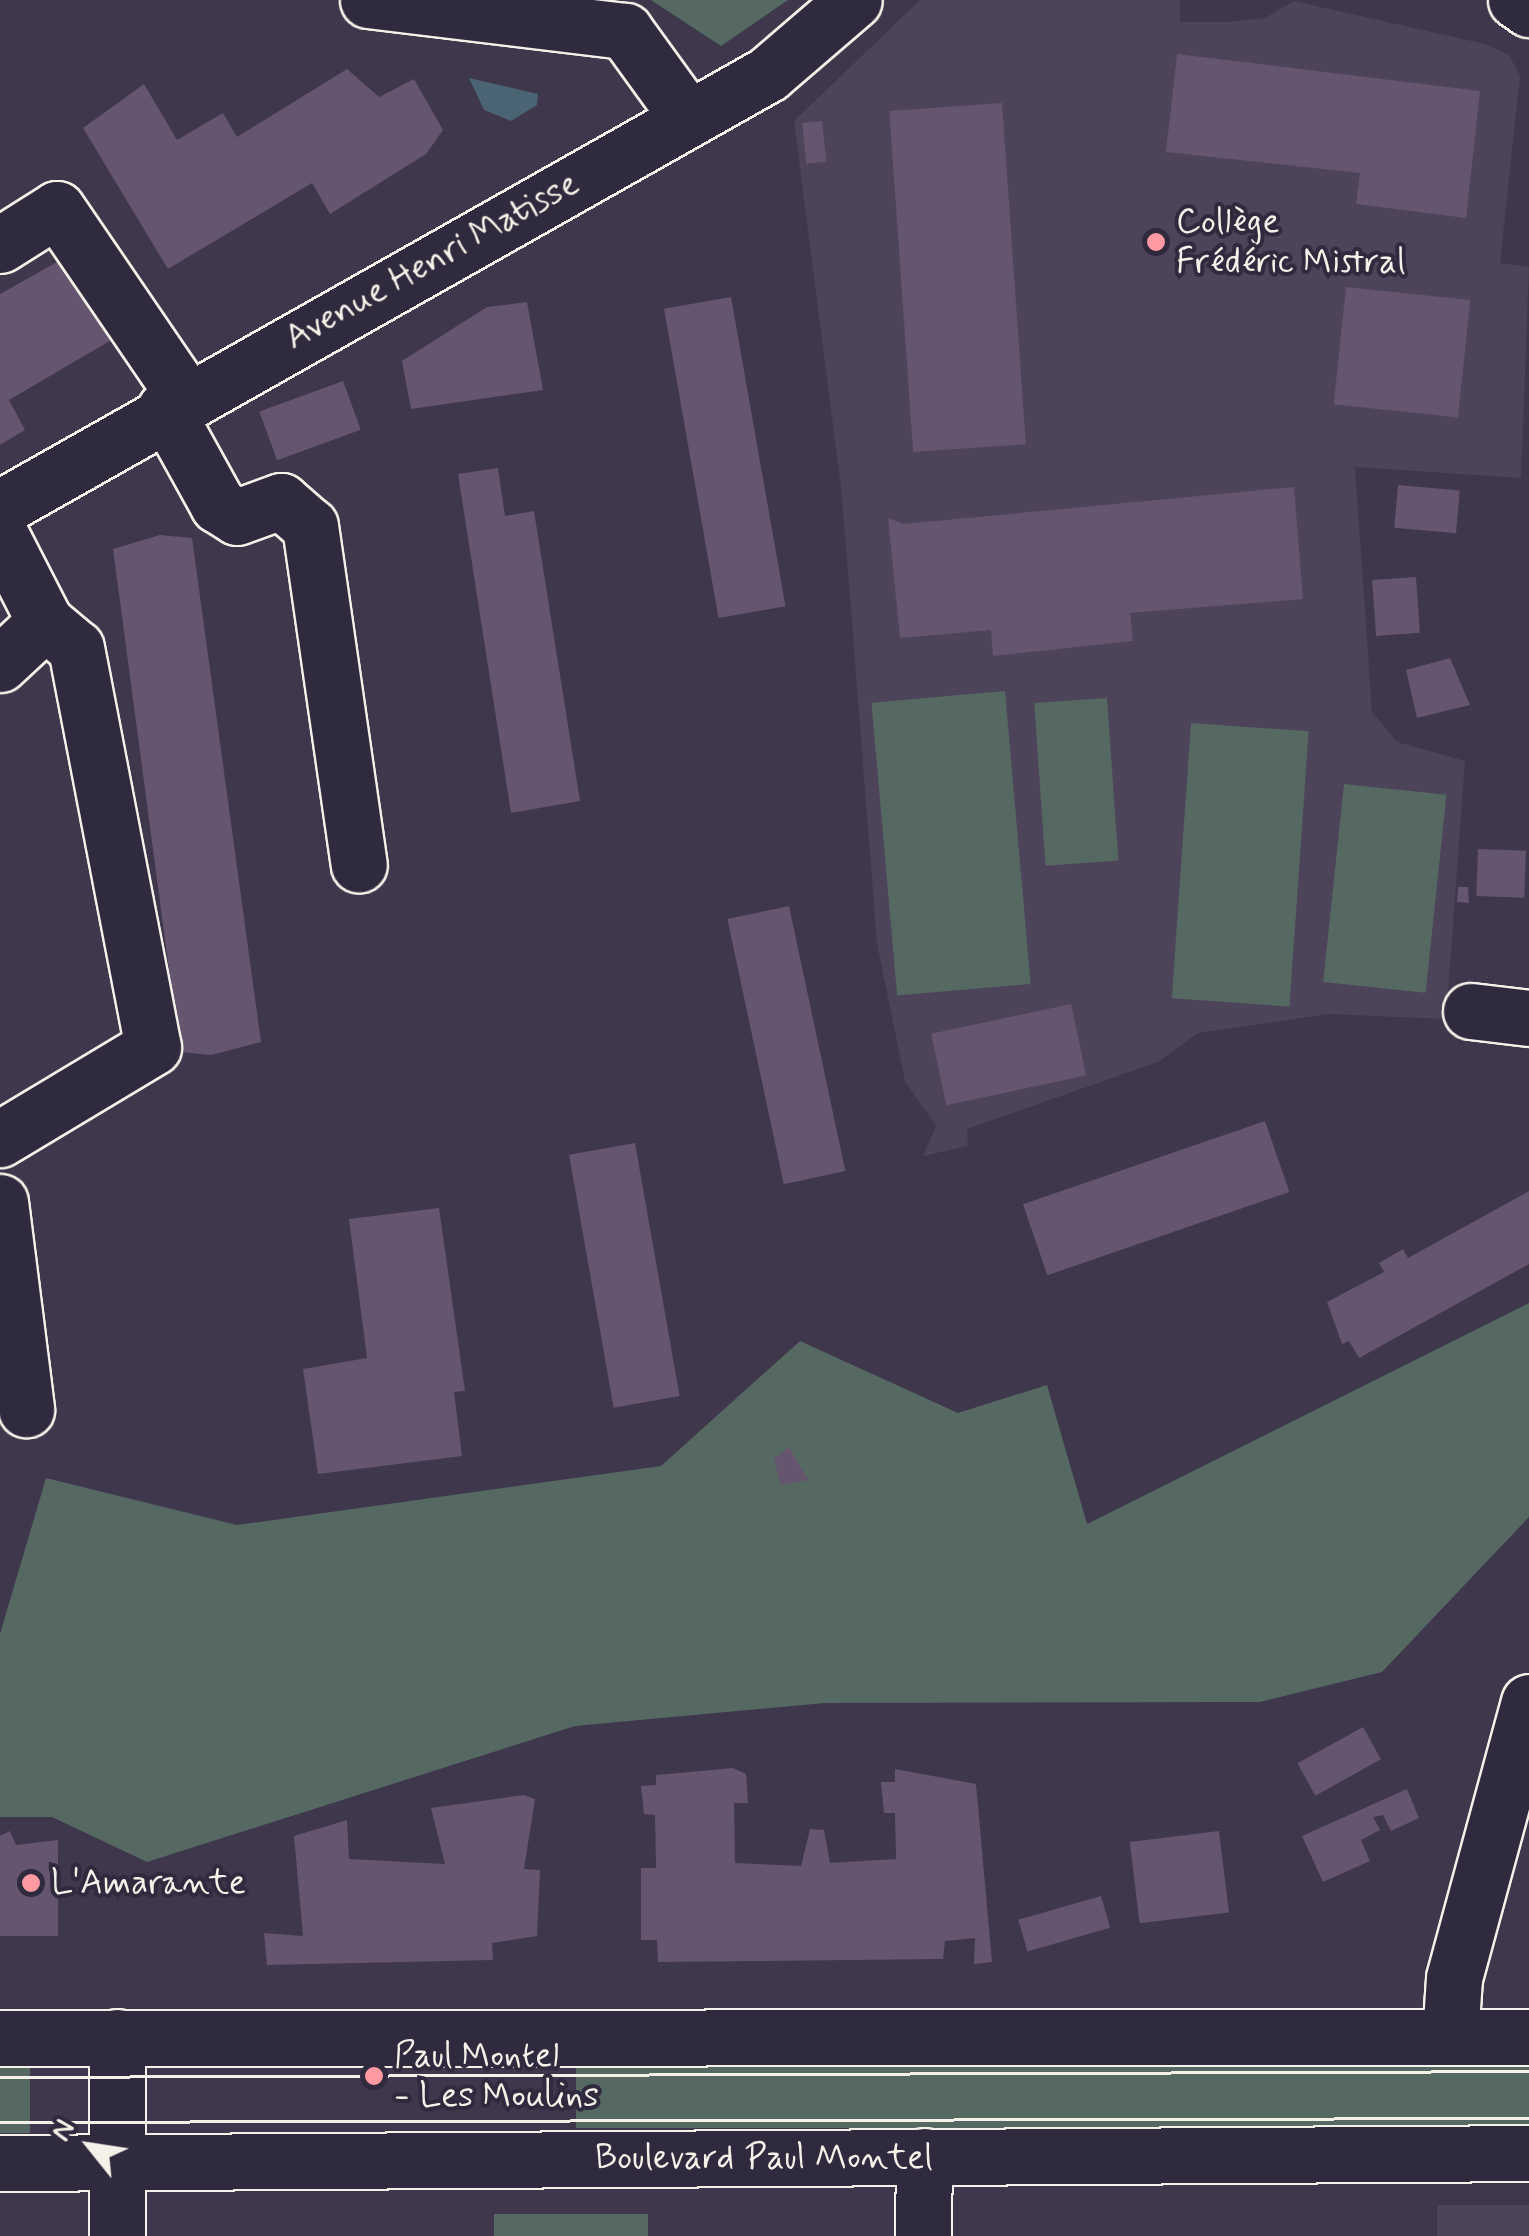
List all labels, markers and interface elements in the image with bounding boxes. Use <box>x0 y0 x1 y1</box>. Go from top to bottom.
street label: Avenue Henri Matisse <box>277 163 587 359</box>
place label: Collège Frédéric Mistral <box>1176 201 1407 283</box>
marker: Collège Frédéric Mistral <box>1145 231 1167 253</box>
place label: L'Amarante <box>51 1862 246 1904</box>
marker: L'Amarante <box>20 1872 42 1894</box>
place label: Paul Montel - Les Moulins <box>394 2035 595 2117</box>
marker: Paul Montel - Les Moulins <box>363 2065 385 2087</box>
north arrow <box>40 2096 140 2196</box>
text: N <box>43 2113 84 2148</box>
street label: Boulevard Paul Montel <box>603 2137 925 2179</box>

